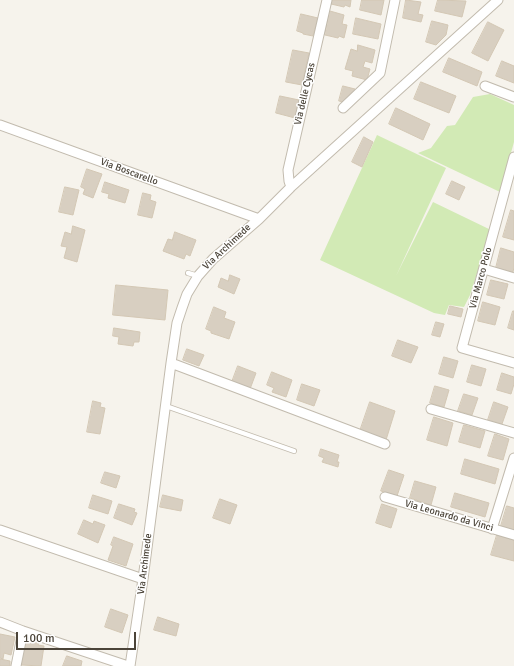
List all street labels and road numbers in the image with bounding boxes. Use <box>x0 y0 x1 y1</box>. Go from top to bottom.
street label: Via delle Cycas <box>292 62 318 126</box>
street label: Via Boscarello <box>99 156 159 188</box>
street label: Via Archimede <box>200 222 254 272</box>
street label: Via Marco Polo <box>467 246 495 310</box>
street label: Via Leonardo da Vinci <box>403 498 495 534</box>
street label: Via Archimede <box>135 533 155 595</box>

